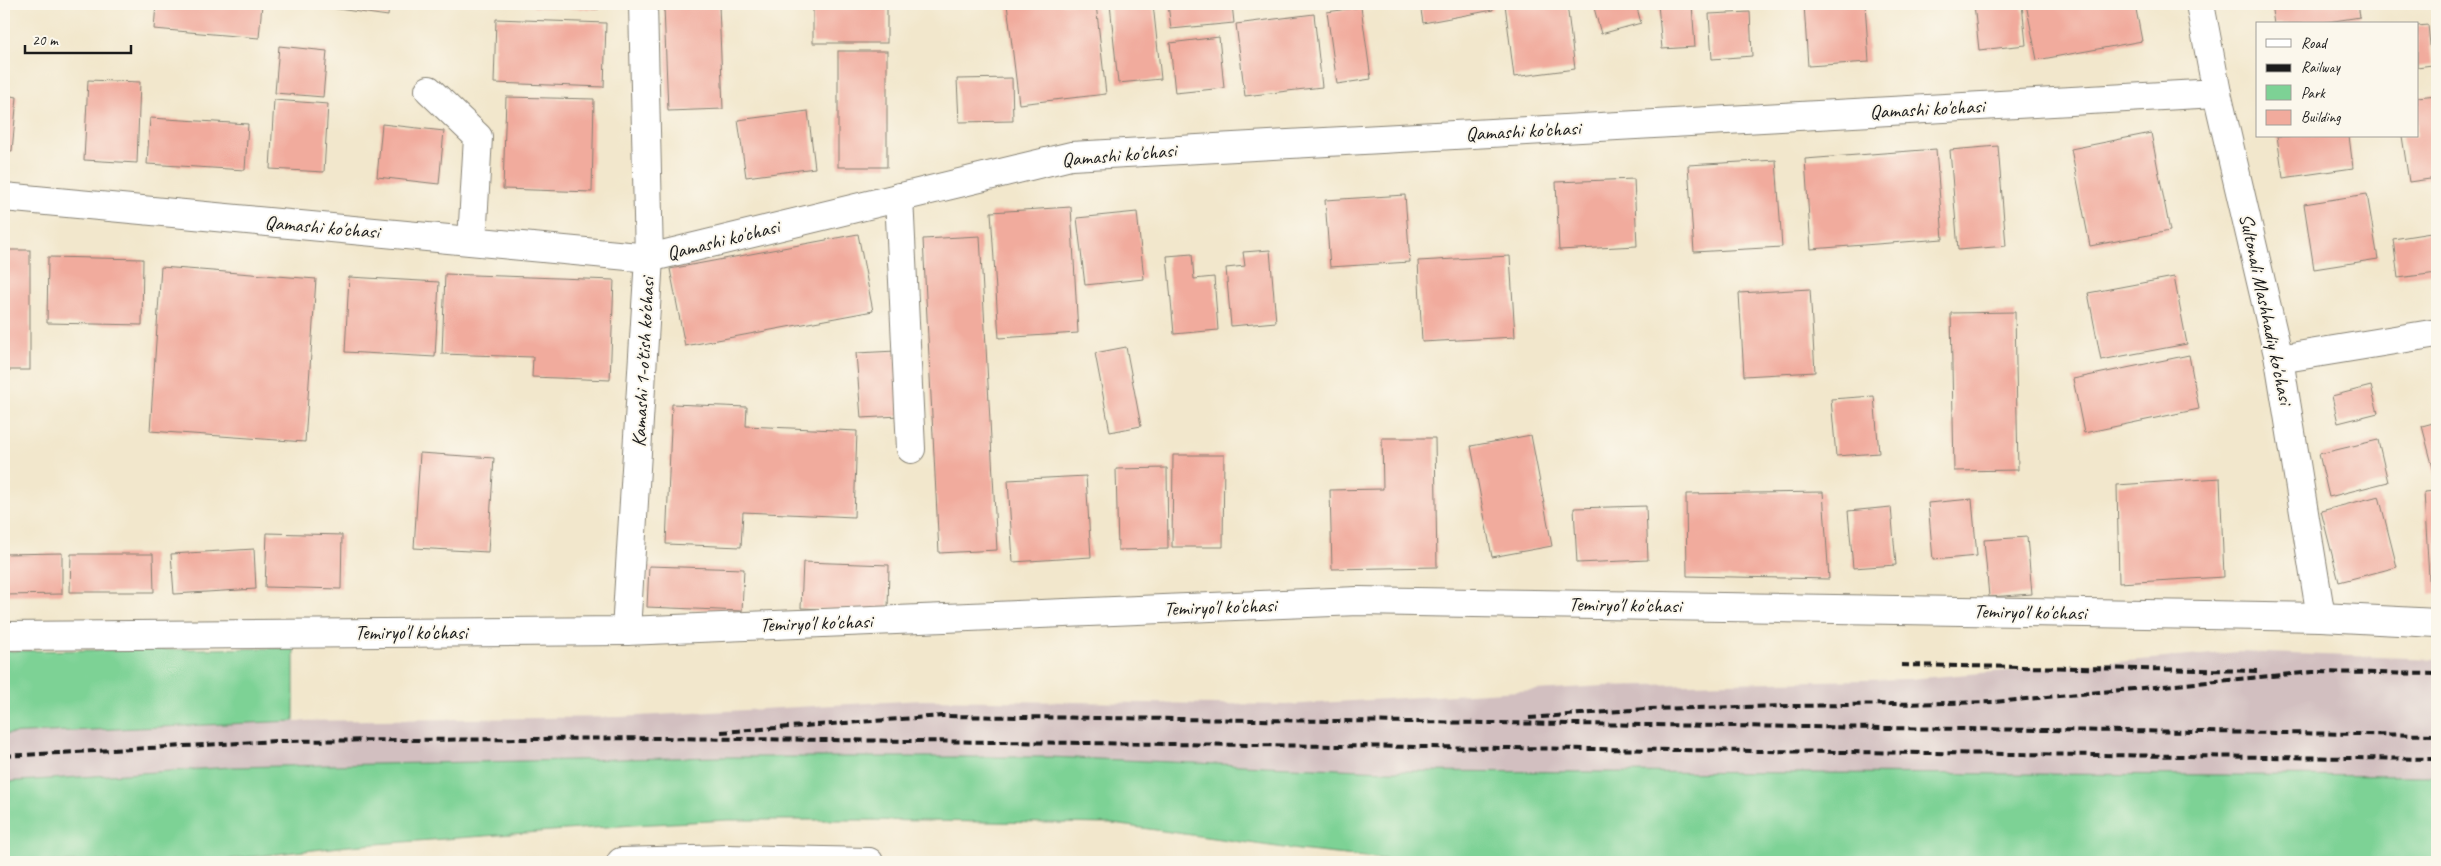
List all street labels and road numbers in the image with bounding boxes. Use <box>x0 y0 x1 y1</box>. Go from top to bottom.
street label: Qamashi ko'chasi <box>1869 93 1987 124</box>
street label: Qamashi ko'chasi <box>1465 115 1583 146</box>
street label: Qamashi ko'chasi <box>1061 137 1180 172</box>
street label: Qamashi ko'chasi <box>264 210 383 245</box>
street label: Sultonali Mashhadiy ko'chasi <box>2234 211 2299 409</box>
street label: Qamashi ko'chasi <box>664 213 784 266</box>
street label: Kamashi 1-o'tish ko'chasi <box>626 274 660 447</box>
street label: Temiryo'l ko'chasi <box>1163 592 1279 621</box>
street label: Temiryo'l ko'chasi <box>1568 592 1684 619</box>
street label: Temiryo'l ko'chasi <box>1973 599 2089 626</box>
street label: Temiryo'l ko'chasi <box>759 608 875 637</box>
street label: Temiryo'l ko'chasi <box>355 620 470 645</box>

